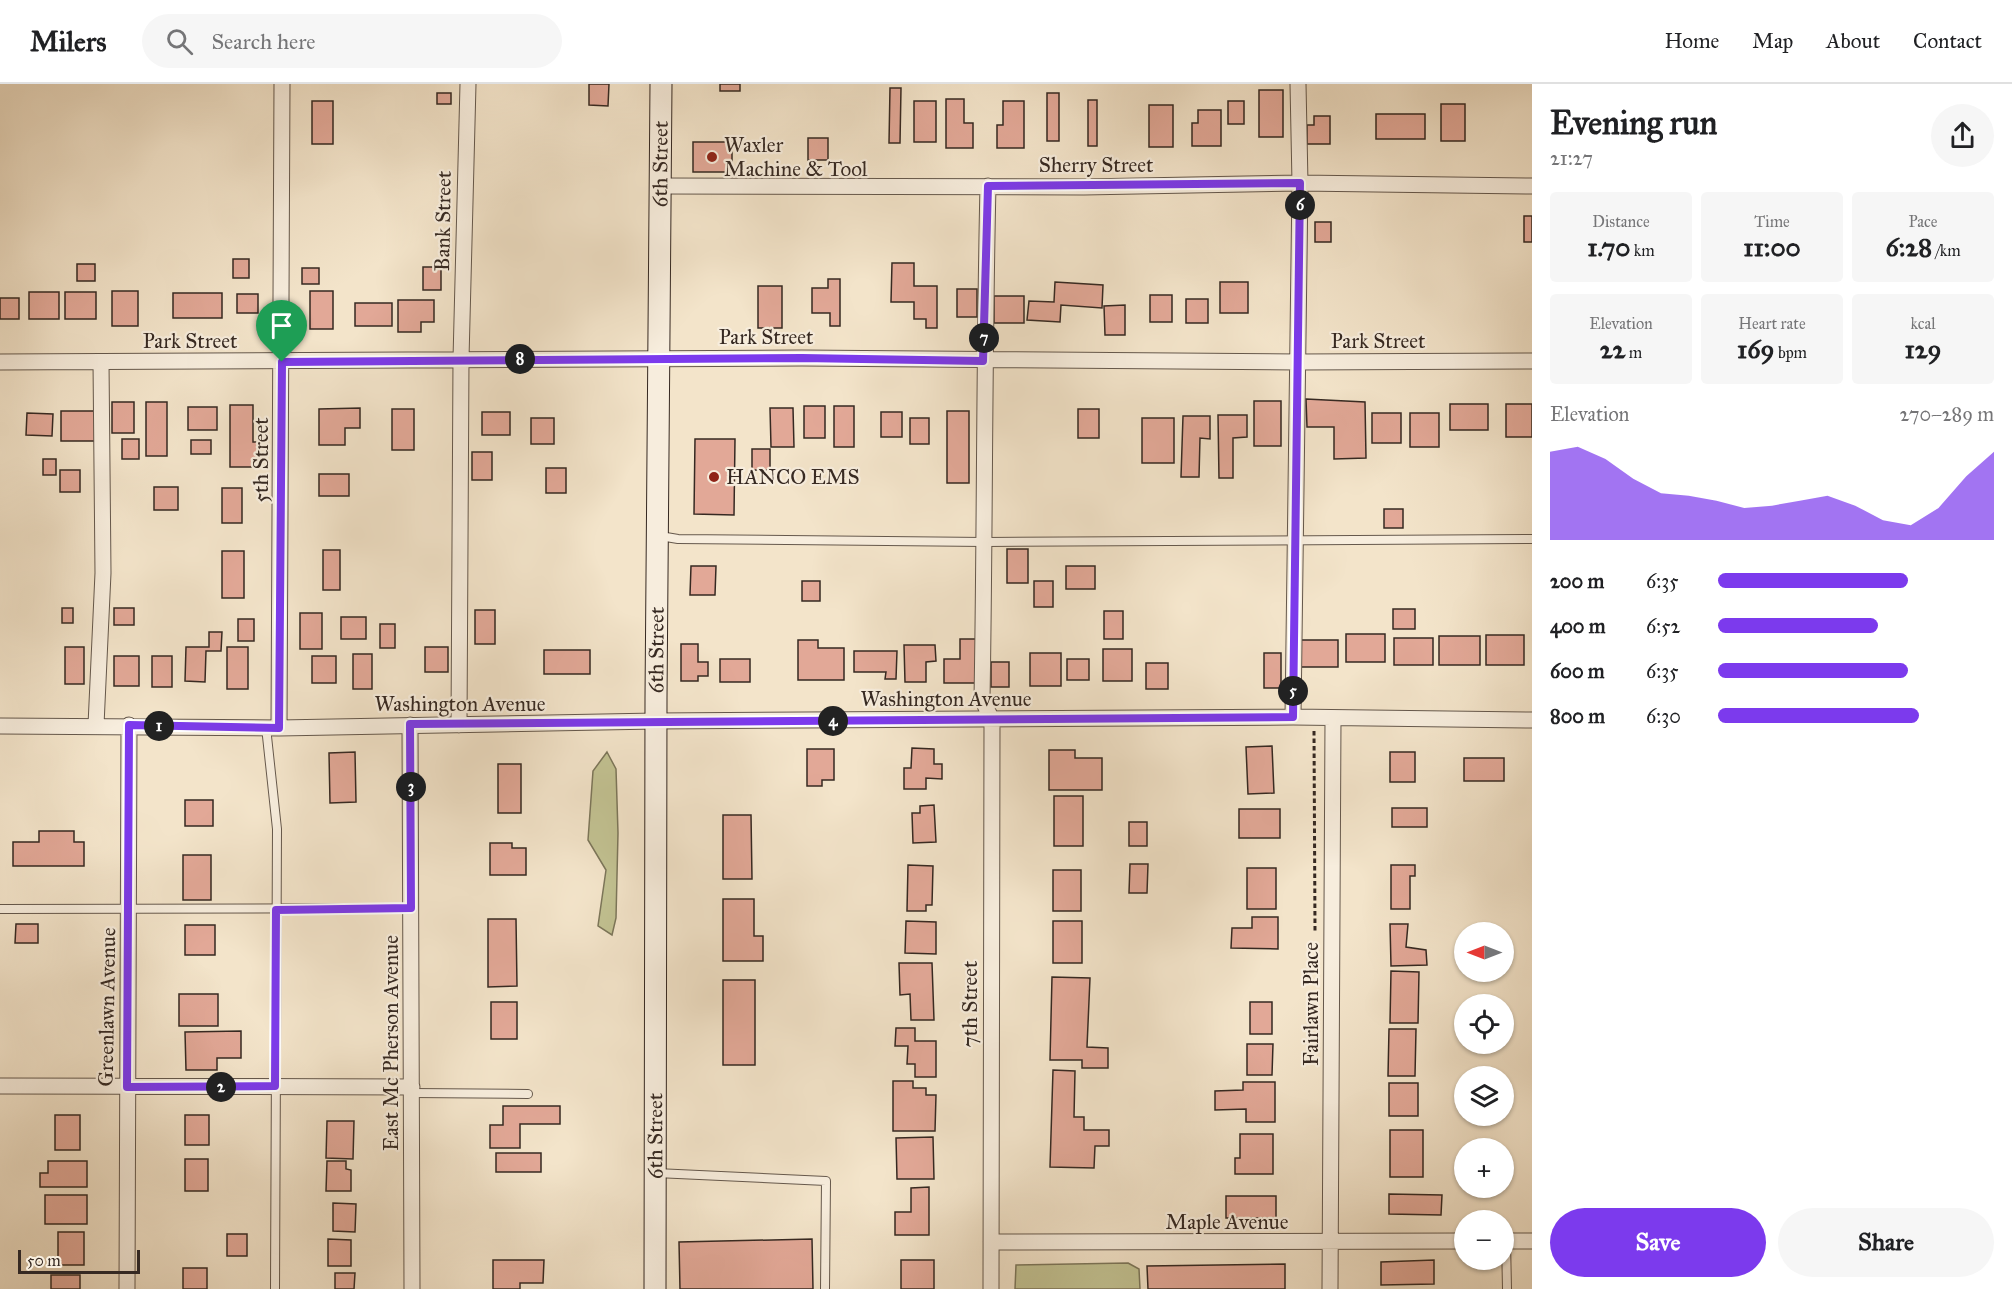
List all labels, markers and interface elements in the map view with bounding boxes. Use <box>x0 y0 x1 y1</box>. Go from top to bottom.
search box <box>142 14 562 68</box>
text: Milers <box>30 24 106 59</box>
icon: search <box>163 25 196 58</box>
text: Search here <box>211 28 316 55</box>
text: Home <box>1664 28 1719 54</box>
text: Map <box>1752 28 1793 54</box>
text: About <box>1826 28 1880 54</box>
text: Contact <box>1913 28 1982 54</box>
text: Evening run <box>1550 103 1717 143</box>
button: share <box>1931 104 1994 167</box>
street label: 6th Street <box>647 120 674 207</box>
place label: Waxler Machine & Tool <box>724 132 868 182</box>
text: 21:27 <box>1550 146 1593 170</box>
marker: Waxler Machine & Tool <box>705 150 719 164</box>
street label: Sherry Street <box>1039 152 1154 178</box>
street label: Bank Street <box>429 170 457 272</box>
pin: 6 <box>1285 190 1315 220</box>
text: 6 <box>1296 195 1304 214</box>
text: Distance <box>1592 212 1650 231</box>
text: Time <box>1754 212 1790 231</box>
text: Pace <box>1908 212 1938 231</box>
text: 1.70 <box>1587 231 1630 263</box>
text: 11:00 <box>1743 231 1801 263</box>
text: 6:28 <box>1885 231 1932 263</box>
text: km <box>1630 241 1655 260</box>
text: /km <box>1932 241 1961 260</box>
pin <box>256 300 307 362</box>
icon: arrive <box>265 309 298 342</box>
text: Elevation <box>1589 314 1653 333</box>
text: Heart rate <box>1738 314 1806 333</box>
text: kcal <box>1910 314 1936 333</box>
pin: 7 <box>969 323 999 353</box>
street label: Park Street <box>719 324 814 350</box>
street label: Park Street <box>143 328 238 354</box>
text: 7 <box>980 328 988 347</box>
street label: Park Street <box>1331 328 1426 354</box>
text: 22 <box>1600 333 1625 365</box>
text: 169 <box>1737 333 1774 365</box>
text: 129 <box>1904 333 1942 365</box>
text: m <box>1625 343 1642 362</box>
text: bpm <box>1774 343 1807 362</box>
pin: 8 <box>505 344 535 374</box>
text: 8 <box>516 349 524 368</box>
text: Elevation <box>1550 402 1629 426</box>
text: 270–289 m <box>1900 402 1994 426</box>
street label: 5th Street <box>248 417 274 503</box>
place label: HANCO EMS <box>726 464 860 490</box>
marker: HANCO EMS <box>707 470 721 484</box>
text: 200 m <box>1550 569 1604 593</box>
text: 6:35 <box>1646 569 1679 593</box>
street label: 6th Street <box>643 606 670 693</box>
text: 400 m <box>1550 614 1606 638</box>
text: 6:52 <box>1646 614 1680 638</box>
text: 600 m <box>1550 659 1605 683</box>
text: 6:35 <box>1646 659 1679 683</box>
pin: 5 <box>1278 676 1308 706</box>
text: 5 <box>1289 681 1297 700</box>
street label: Washington Avenue <box>860 686 1032 712</box>
street label: Washington Avenue <box>374 691 546 717</box>
text: 800 m <box>1550 704 1605 728</box>
text: 6:30 <box>1646 704 1681 728</box>
pin: 4 <box>818 706 848 736</box>
pin: 1 <box>144 711 174 741</box>
text: 4 <box>829 711 837 730</box>
text: 1 <box>156 716 162 735</box>
pin: 3 <box>396 772 426 802</box>
text: 3 <box>408 777 414 796</box>
north arrow <box>1454 922 1514 982</box>
map controls <box>1454 922 1514 1270</box>
street label: Greenlawn Avenue <box>93 927 121 1087</box>
street label: East Mc Pherson Avenue <box>378 935 404 1151</box>
street label: Fairlawn Place <box>1298 942 1324 1066</box>
street label: 7th Street <box>957 960 983 1048</box>
button: locate <box>1454 994 1514 1054</box>
button: layers <box>1454 1066 1514 1126</box>
pin: 2 <box>206 1072 236 1102</box>
text: 2 <box>217 1077 225 1096</box>
street label: 6th Street <box>642 1092 668 1179</box>
button: + <box>1454 1138 1514 1198</box>
button: Save <box>1550 1208 1766 1277</box>
button: Share <box>1778 1208 1994 1277</box>
street label: Maple Avenue <box>1166 1209 1289 1235</box>
button: − <box>1454 1210 1514 1270</box>
scale bar <box>18 1247 140 1274</box>
text: 50 m <box>27 1251 61 1270</box>

